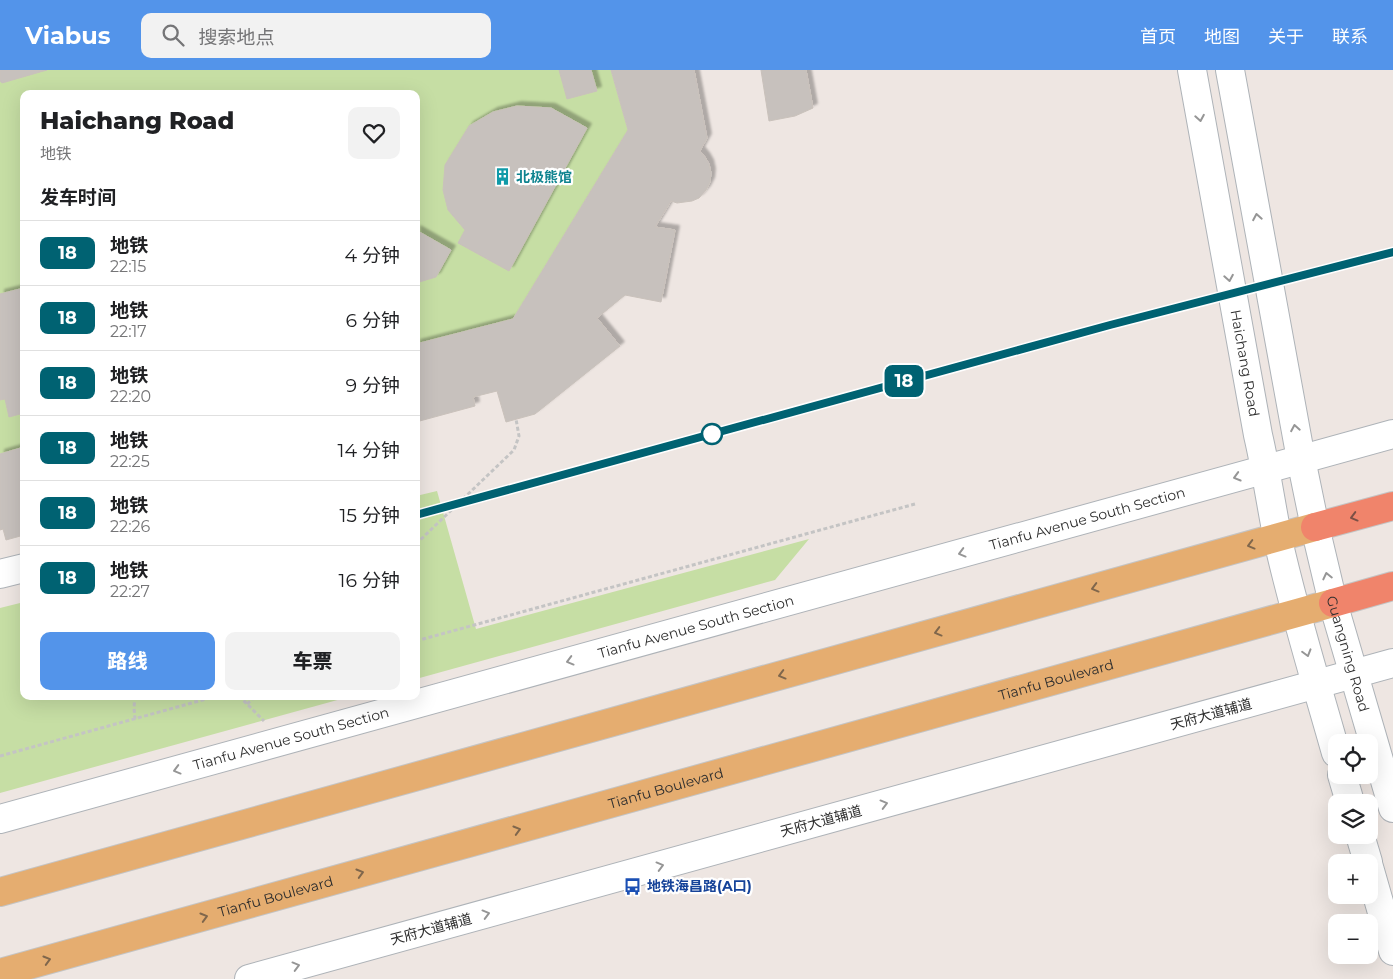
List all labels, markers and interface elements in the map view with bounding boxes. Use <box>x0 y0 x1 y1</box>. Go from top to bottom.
search box <box>141 13 491 58</box>
text: Viabus <box>25 21 111 50</box>
icon: search <box>159 21 187 49</box>
text: 搜索地点 <box>199 26 275 49</box>
text: 首页 <box>1140 26 1176 48</box>
text: 地图 <box>1204 26 1240 48</box>
text: 关于 <box>1268 26 1304 48</box>
text: 联系 <box>1332 26 1368 48</box>
text: Haichang Road <box>40 106 234 135</box>
button: heart <box>348 107 400 159</box>
one-way arrow <box>1195 114 1205 122</box>
text: 地铁 <box>40 144 72 163</box>
building icon: 北极熊馆 <box>492 167 512 187</box>
place label: 北极熊馆 <box>516 168 572 186</box>
text: 发车时间 <box>40 186 116 209</box>
one-way arrow <box>1252 212 1262 221</box>
text: 地铁 <box>110 234 148 257</box>
text: 18 <box>58 242 77 264</box>
text: 4 分钟 <box>344 244 400 267</box>
text: 22:15 <box>110 257 146 276</box>
one-way arrow <box>1224 273 1234 282</box>
text: 地铁 <box>110 299 148 322</box>
text: 18 <box>58 307 77 329</box>
street label: Haichang Road <box>1227 308 1264 418</box>
text: 6 分钟 <box>345 309 400 332</box>
text: 22:17 <box>110 322 147 341</box>
text: 地铁 <box>110 364 148 387</box>
line badge: 18 <box>882 365 926 397</box>
text: 18 <box>895 370 913 392</box>
text: 18 <box>58 372 77 394</box>
text: 9 分钟 <box>345 374 400 397</box>
text: 22:20 <box>110 387 151 406</box>
unlabelled marker <box>701 423 723 445</box>
one-way arrow <box>1291 424 1301 433</box>
text: 地铁 <box>110 429 148 452</box>
text: 18 <box>58 437 77 459</box>
text: 14 分钟 <box>338 439 400 462</box>
text: 22:25 <box>110 452 150 471</box>
one-way arrow <box>1234 471 1242 481</box>
street label: Tianfu Avenue South Section <box>987 483 1187 554</box>
text: 地铁 <box>110 494 148 517</box>
text: 18 <box>58 502 77 524</box>
text: 15 分钟 <box>339 504 400 527</box>
one-way arrow <box>1351 511 1359 521</box>
text: 22:26 <box>110 517 150 536</box>
one-way arrow <box>1247 539 1256 550</box>
one-way arrow <box>959 547 967 557</box>
text: 地铁 <box>110 559 148 582</box>
text: 18 <box>58 567 77 589</box>
text: 16 分钟 <box>339 569 400 592</box>
one-way arrow <box>1322 571 1333 580</box>
text: 22:27 <box>110 582 150 601</box>
one-way arrow <box>1091 583 1099 593</box>
street label: Tianfu Avenue South Section <box>596 591 796 662</box>
street label: Guangning Road <box>1323 594 1373 714</box>
one-way arrow <box>934 626 943 637</box>
button: 路线 <box>40 632 215 690</box>
button: 车票 <box>225 632 400 690</box>
one-way arrow <box>1302 648 1312 656</box>
street label: Tianfu Boulevard <box>996 655 1116 704</box>
one-way arrow <box>566 656 574 666</box>
one-way arrow <box>778 670 786 680</box>
street label: 天府大道辅道 <box>1168 694 1254 734</box>
street label: Tianfu Avenue South Section <box>191 703 391 774</box>
map controls <box>1328 734 1378 964</box>
button: locate <box>1328 734 1378 784</box>
street label: Tianfu Boulevard <box>606 764 725 813</box>
one-way arrow <box>173 765 182 775</box>
button: layers <box>1328 794 1378 844</box>
one-way arrow <box>880 799 888 810</box>
street label: 天府大道辅道 <box>778 801 864 841</box>
one-way arrow <box>512 825 520 835</box>
button: + <box>1328 854 1378 904</box>
one-way arrow <box>655 861 663 871</box>
one-way arrow <box>356 868 365 879</box>
street label: Tianfu Boulevard <box>216 872 335 921</box>
bus stop icon: 地铁海昌路(A口) <box>623 876 643 896</box>
place label: 地铁海昌路(A口) <box>647 877 752 895</box>
street label: 天府大道辅道 <box>388 909 474 949</box>
one-way arrow <box>482 909 490 919</box>
one-way arrow <box>199 912 207 922</box>
button: − <box>1328 914 1378 964</box>
one-way arrow <box>43 955 51 966</box>
one-way arrow <box>291 961 300 972</box>

